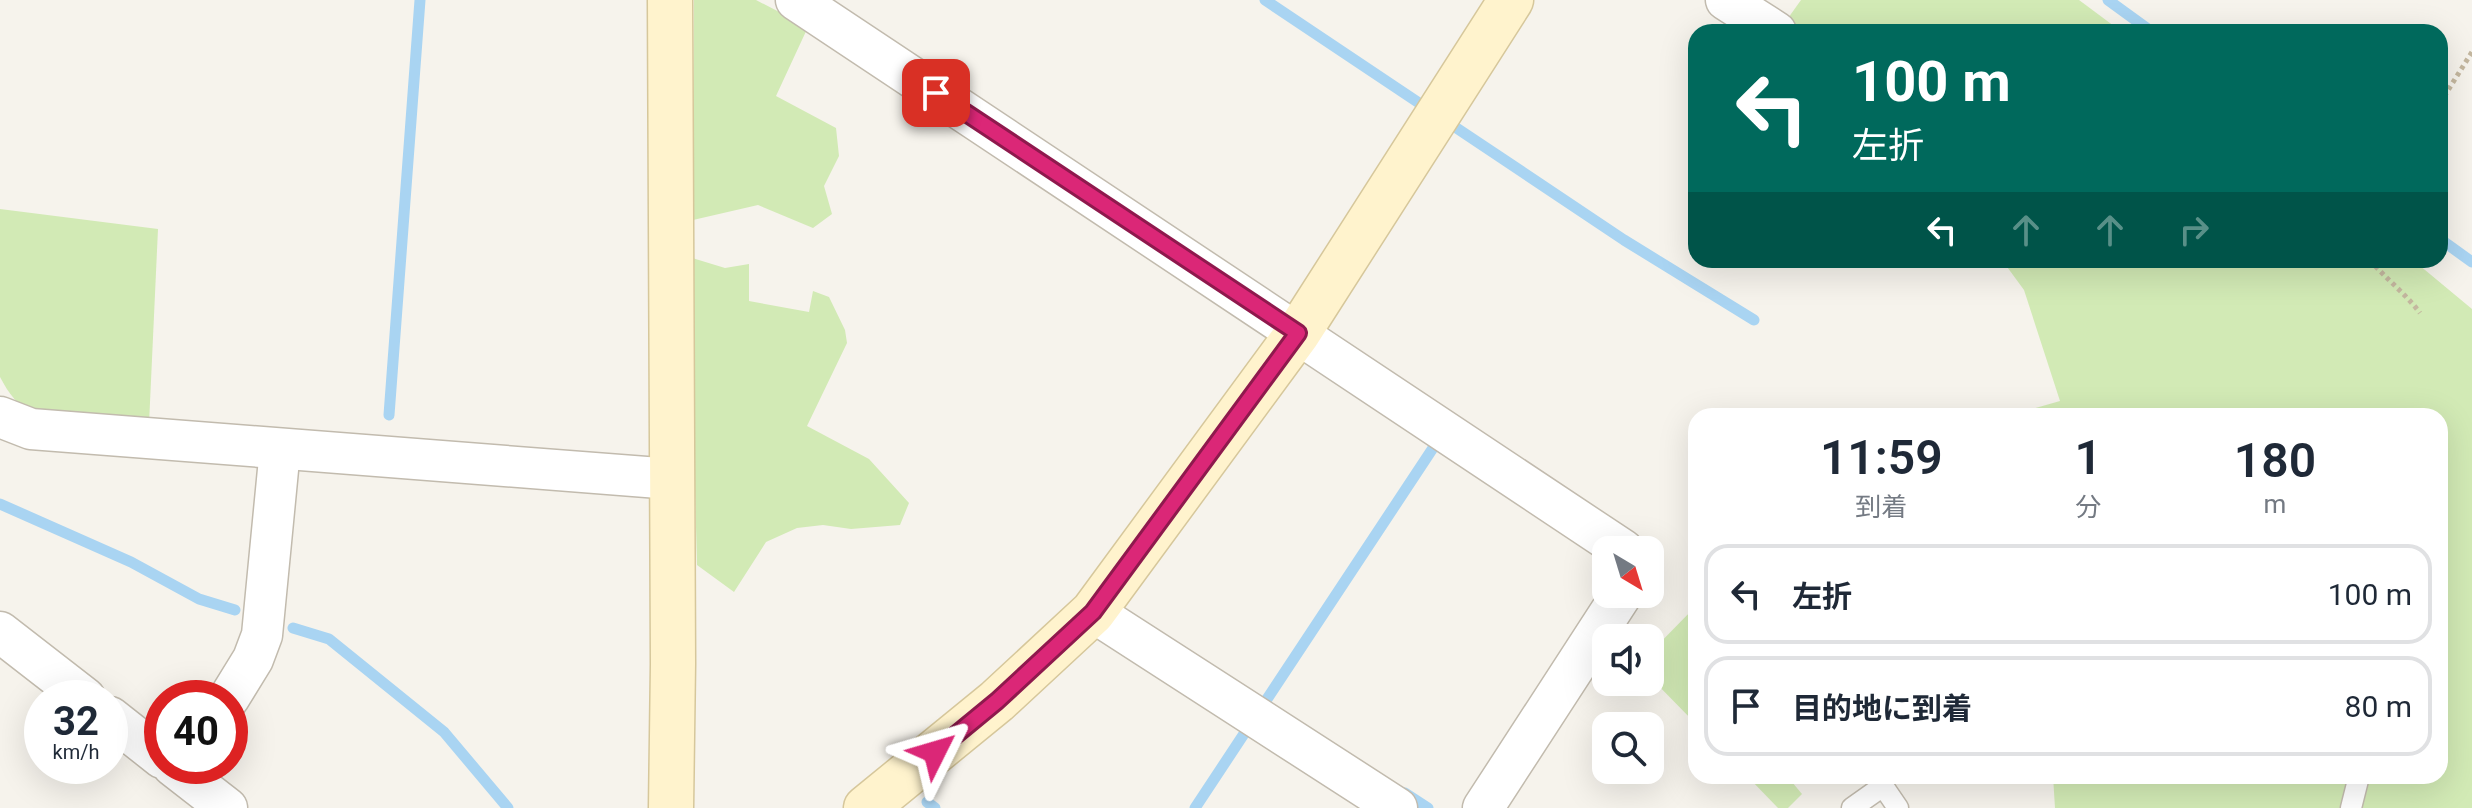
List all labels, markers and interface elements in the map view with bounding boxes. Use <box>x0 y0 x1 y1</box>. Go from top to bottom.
text: 100 m <box>1852 49 2011 115</box>
icon: left <box>1720 56 1824 160</box>
pin <box>902 59 970 127</box>
icon: arrive <box>914 71 958 115</box>
text: 左折 <box>1852 125 1924 167</box>
icon: left <box>1920 208 1964 252</box>
icon: ahead <box>2004 208 2048 252</box>
icon: ahead <box>2088 208 2132 252</box>
icon: right <box>2172 208 2216 252</box>
text: 11:59 <box>1820 429 1943 486</box>
text: 1 <box>2075 429 2102 486</box>
text: 180 <box>2234 432 2316 489</box>
text: m <box>2264 489 2286 519</box>
text: 到着 <box>1855 492 1907 522</box>
text: 分 <box>2075 492 2101 522</box>
north arrow <box>1592 536 1664 608</box>
map controls <box>1592 536 1664 784</box>
icon: left <box>1724 572 1768 616</box>
text: 100 m <box>2328 577 2412 612</box>
text: 左折 <box>1792 579 1852 614</box>
button: sound <box>1592 624 1664 696</box>
speed limit sign: 40 <box>144 680 248 784</box>
icon: arrive <box>1724 684 1768 728</box>
text: 80 m <box>2345 689 2412 724</box>
text: 目的地に到着 <box>1792 691 1972 726</box>
text: 32 <box>53 698 99 745</box>
position arrow <box>893 710 977 794</box>
button: search <box>1592 712 1664 784</box>
text: km/h <box>53 740 99 764</box>

